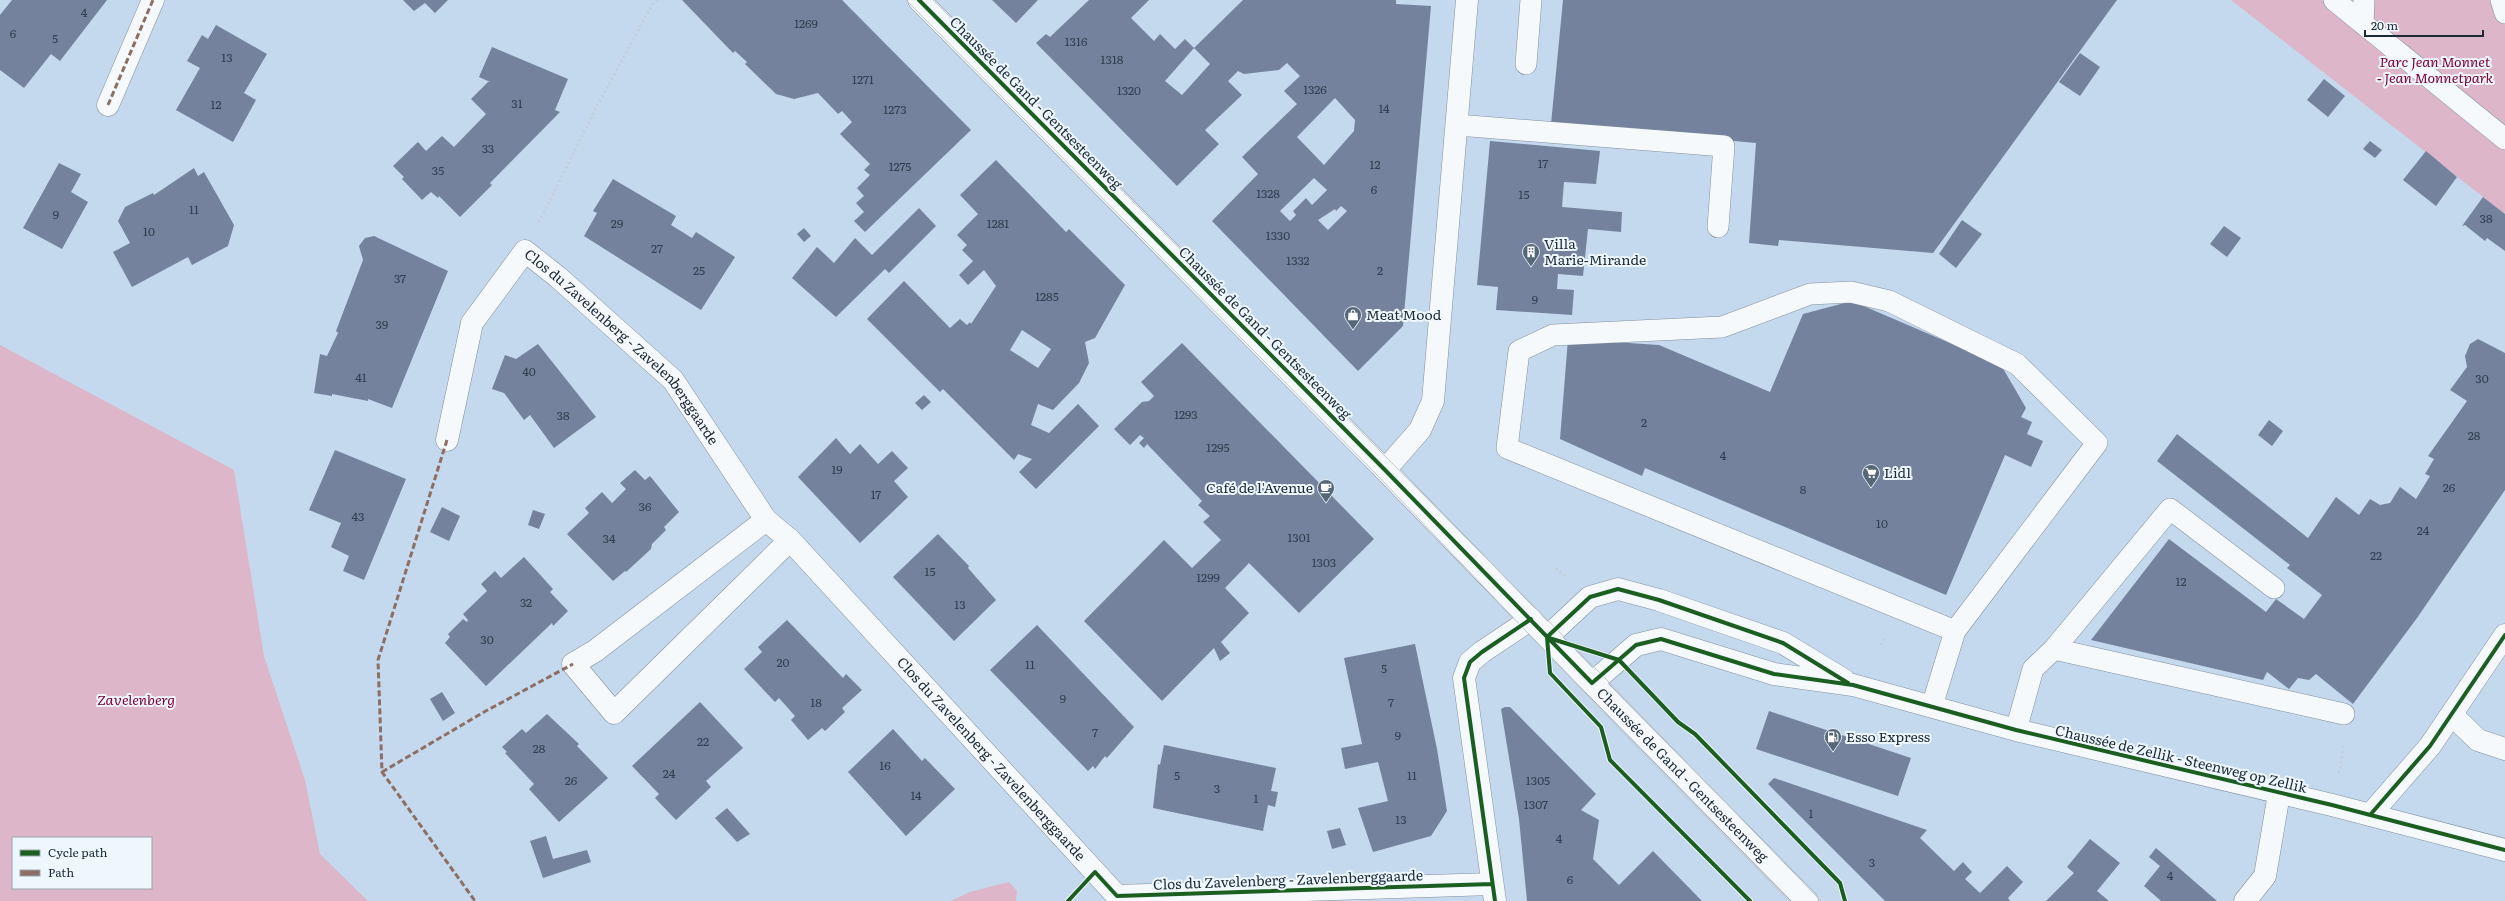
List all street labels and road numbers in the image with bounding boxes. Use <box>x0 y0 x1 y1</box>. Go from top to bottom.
street label: Chaussée de Gand - Gentsesteenweg <box>946 12 1128 193</box>
street label: Chaussée de Gand - Gentsesteenweg <box>1175 242 1357 423</box>
street label: Clos du Zavelenberg - Zavelenberggaarde <box>521 243 724 448</box>
street label: Clos du Zavelenberg - Zavelenberggaarde <box>893 652 1091 865</box>
street label: Chaussée de Gand - Gentsesteenweg <box>1593 683 1774 866</box>
street label: Chaussée de Zellik - Steenweg op Zellik <box>2053 719 2310 797</box>
street label: Clos du Zavelenberg - Zavelenberggaarde <box>1153 864 1423 894</box>

